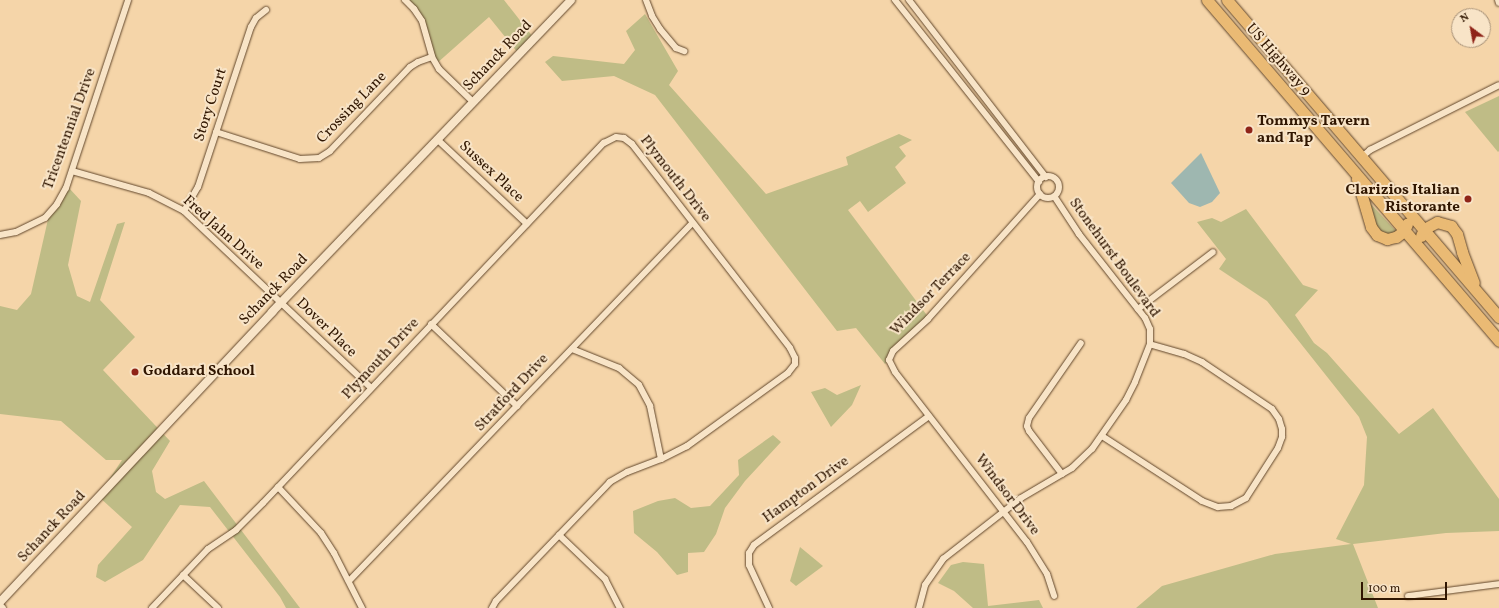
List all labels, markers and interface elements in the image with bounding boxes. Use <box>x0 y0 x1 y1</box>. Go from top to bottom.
north arrow <box>1451 8 1491 48</box>
text: N <box>1458 10 1472 27</box>
street label: Schanck Road <box>460 17 536 95</box>
street label: US Highway 9 <box>1241 20 1315 100</box>
street label: Tricentennial Drive <box>40 66 100 192</box>
street label: Story Court <box>191 66 231 144</box>
street label: Crossing Lane <box>313 68 391 148</box>
place label: Tommys Tavern and Tap <box>1257 112 1370 147</box>
marker: Tommys Tavern and Tap <box>1244 125 1254 135</box>
street label: Plymouth Drive <box>636 132 714 226</box>
street label: Sussex Place <box>455 137 527 207</box>
place label: Clarizios Italian Ristorante <box>1345 181 1460 216</box>
street label: Fred Jahn Drive <box>179 192 267 274</box>
marker: Clarizios Italian Ristorante <box>1463 194 1473 204</box>
street label: Stonehurst Boulevard <box>1065 195 1163 321</box>
street label: Windsor Terrace <box>887 249 975 339</box>
street label: Schanck Road <box>236 251 312 329</box>
street label: Dover Place <box>292 295 360 361</box>
street label: Plymouth Drive <box>339 315 423 403</box>
street label: Stratford Drive <box>471 350 553 436</box>
place label: Goddard School <box>143 363 255 381</box>
marker: Goddard School <box>130 367 140 377</box>
street label: Windsor Drive <box>971 451 1043 539</box>
street label: Hampton Drive <box>759 453 853 527</box>
street label: Schanck Road <box>14 487 90 567</box>
scale bar <box>1363 574 1449 600</box>
text: 100 m <box>1368 581 1400 597</box>

